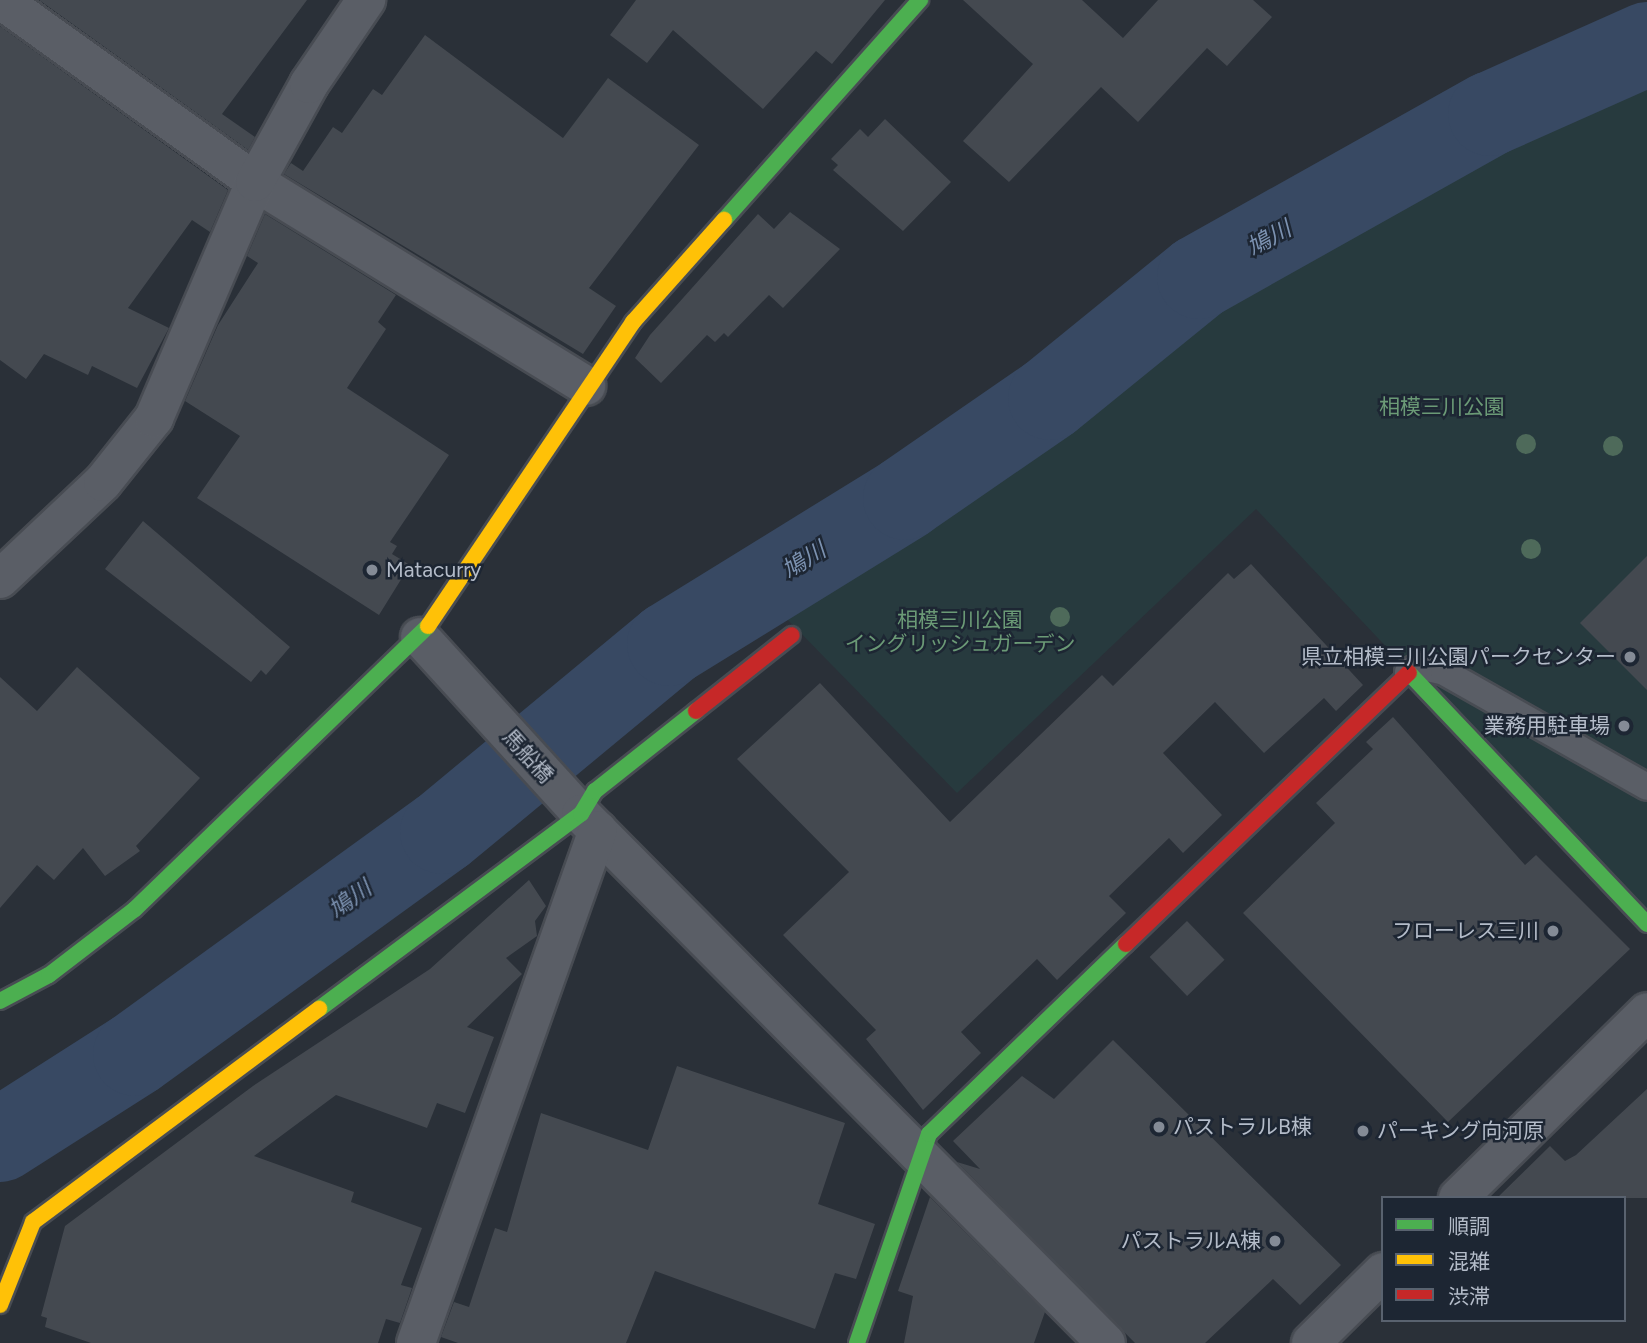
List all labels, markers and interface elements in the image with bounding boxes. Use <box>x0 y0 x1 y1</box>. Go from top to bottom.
water label: 鳩川 <box>1242 215 1296 261</box>
park label: 相模三川公園 <box>1379 394 1505 420</box>
water label: 鳩川 <box>777 536 831 584</box>
place label: Matacurry <box>386 557 481 583</box>
marker: Matacurry <box>364 562 380 578</box>
park label: 相模三川公園 イングリッシュガーデン <box>845 607 1075 657</box>
place label: 県立相模三川公園パークセンター <box>1301 644 1616 670</box>
marker: 県立相模三川公園パークセンター <box>1622 649 1638 665</box>
place label: 業務用駐車場 <box>1484 713 1610 739</box>
marker: 業務用駐車場 <box>1616 718 1632 734</box>
street label: 馬船橋 <box>498 724 558 788</box>
water label: 鳩川 <box>323 874 377 924</box>
place label: フローレス三川 <box>1392 918 1539 944</box>
marker: フローレス三川 <box>1545 923 1561 939</box>
place label: パストラルB棟 <box>1173 1114 1312 1140</box>
place label: パーキング向河原 <box>1377 1118 1545 1144</box>
marker: パストラルB棟 <box>1151 1119 1167 1135</box>
marker: パーキング向河原 <box>1355 1123 1371 1139</box>
legend <box>1381 1196 1626 1322</box>
text: 順調 <box>1448 1214 1490 1239</box>
place label: パストラルA棟 <box>1121 1228 1261 1254</box>
marker: パストラルA棟 <box>1267 1233 1283 1249</box>
text: 混雑 <box>1448 1249 1490 1274</box>
text: 渋滞 <box>1448 1284 1490 1309</box>

